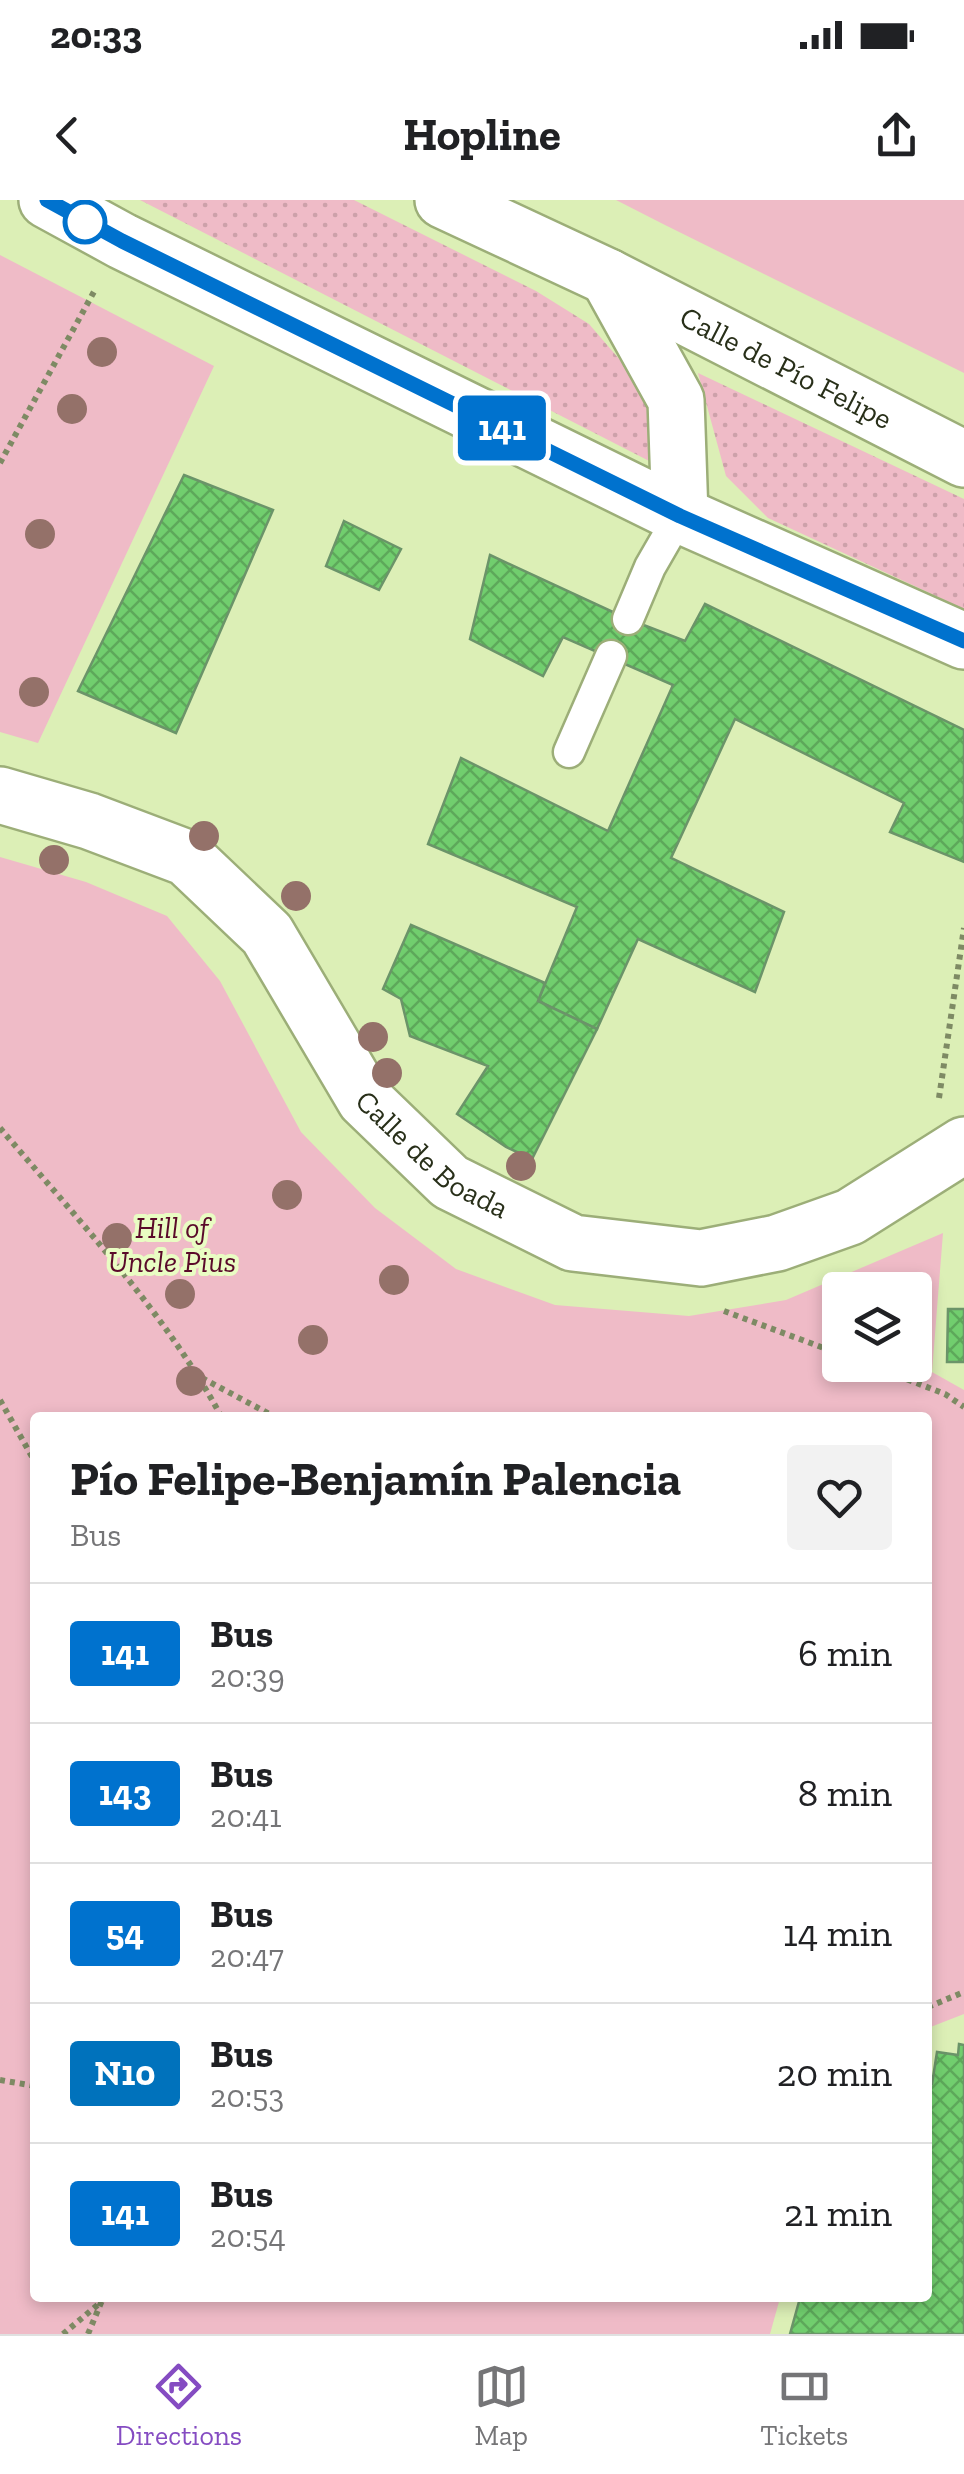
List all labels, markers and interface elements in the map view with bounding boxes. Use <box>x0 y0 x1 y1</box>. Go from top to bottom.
text: 20:33 <box>50 12 142 58</box>
icon: back <box>40 108 95 163</box>
text: Hopline <box>403 108 561 162</box>
icon: share <box>869 108 924 163</box>
unlabelled marker <box>64 201 106 243</box>
street label: Calle de Pío Felipe <box>674 299 898 437</box>
line badge: 141 <box>444 396 560 460</box>
text: 141 <box>478 407 526 449</box>
street label: Calle de Boada <box>348 1083 514 1226</box>
park label: Hill of Uncle Pius <box>108 1210 236 1280</box>
map controls <box>822 1272 932 1382</box>
button: layers <box>822 1272 932 1382</box>
button: heart <box>787 1445 892 1550</box>
text: Pío Felipe-Benjamín Palencia <box>70 1450 681 1507</box>
text: Bus <box>70 1516 121 1554</box>
text: Bus <box>210 1611 273 1657</box>
text: 6 min <box>798 1630 892 1676</box>
text: 141 <box>101 1632 149 1674</box>
text: 20:39 <box>210 1657 285 1695</box>
text: Bus <box>210 1751 273 1797</box>
text: 8 min <box>798 1770 892 1816</box>
text: 143 <box>99 1772 151 1814</box>
text: 20:41 <box>210 1797 282 1835</box>
text: Bus <box>210 1891 273 1937</box>
text: 14 min <box>783 1910 892 1956</box>
text: 54 <box>106 1912 144 1954</box>
text: 20:47 <box>210 1937 284 1975</box>
text: Bus <box>210 2031 273 2077</box>
text: 20 min <box>777 2050 892 2096</box>
text: N10 <box>95 2052 155 2094</box>
text: 20:53 <box>210 2077 284 2115</box>
text: Bus <box>210 2171 273 2217</box>
text: 21 min <box>784 2190 892 2236</box>
text: 141 <box>101 2192 149 2234</box>
text: 20:54 <box>210 2217 286 2255</box>
tab: Directions <box>116 2359 242 2452</box>
tab: Map <box>474 2359 529 2452</box>
tab: Tickets <box>760 2359 848 2452</box>

